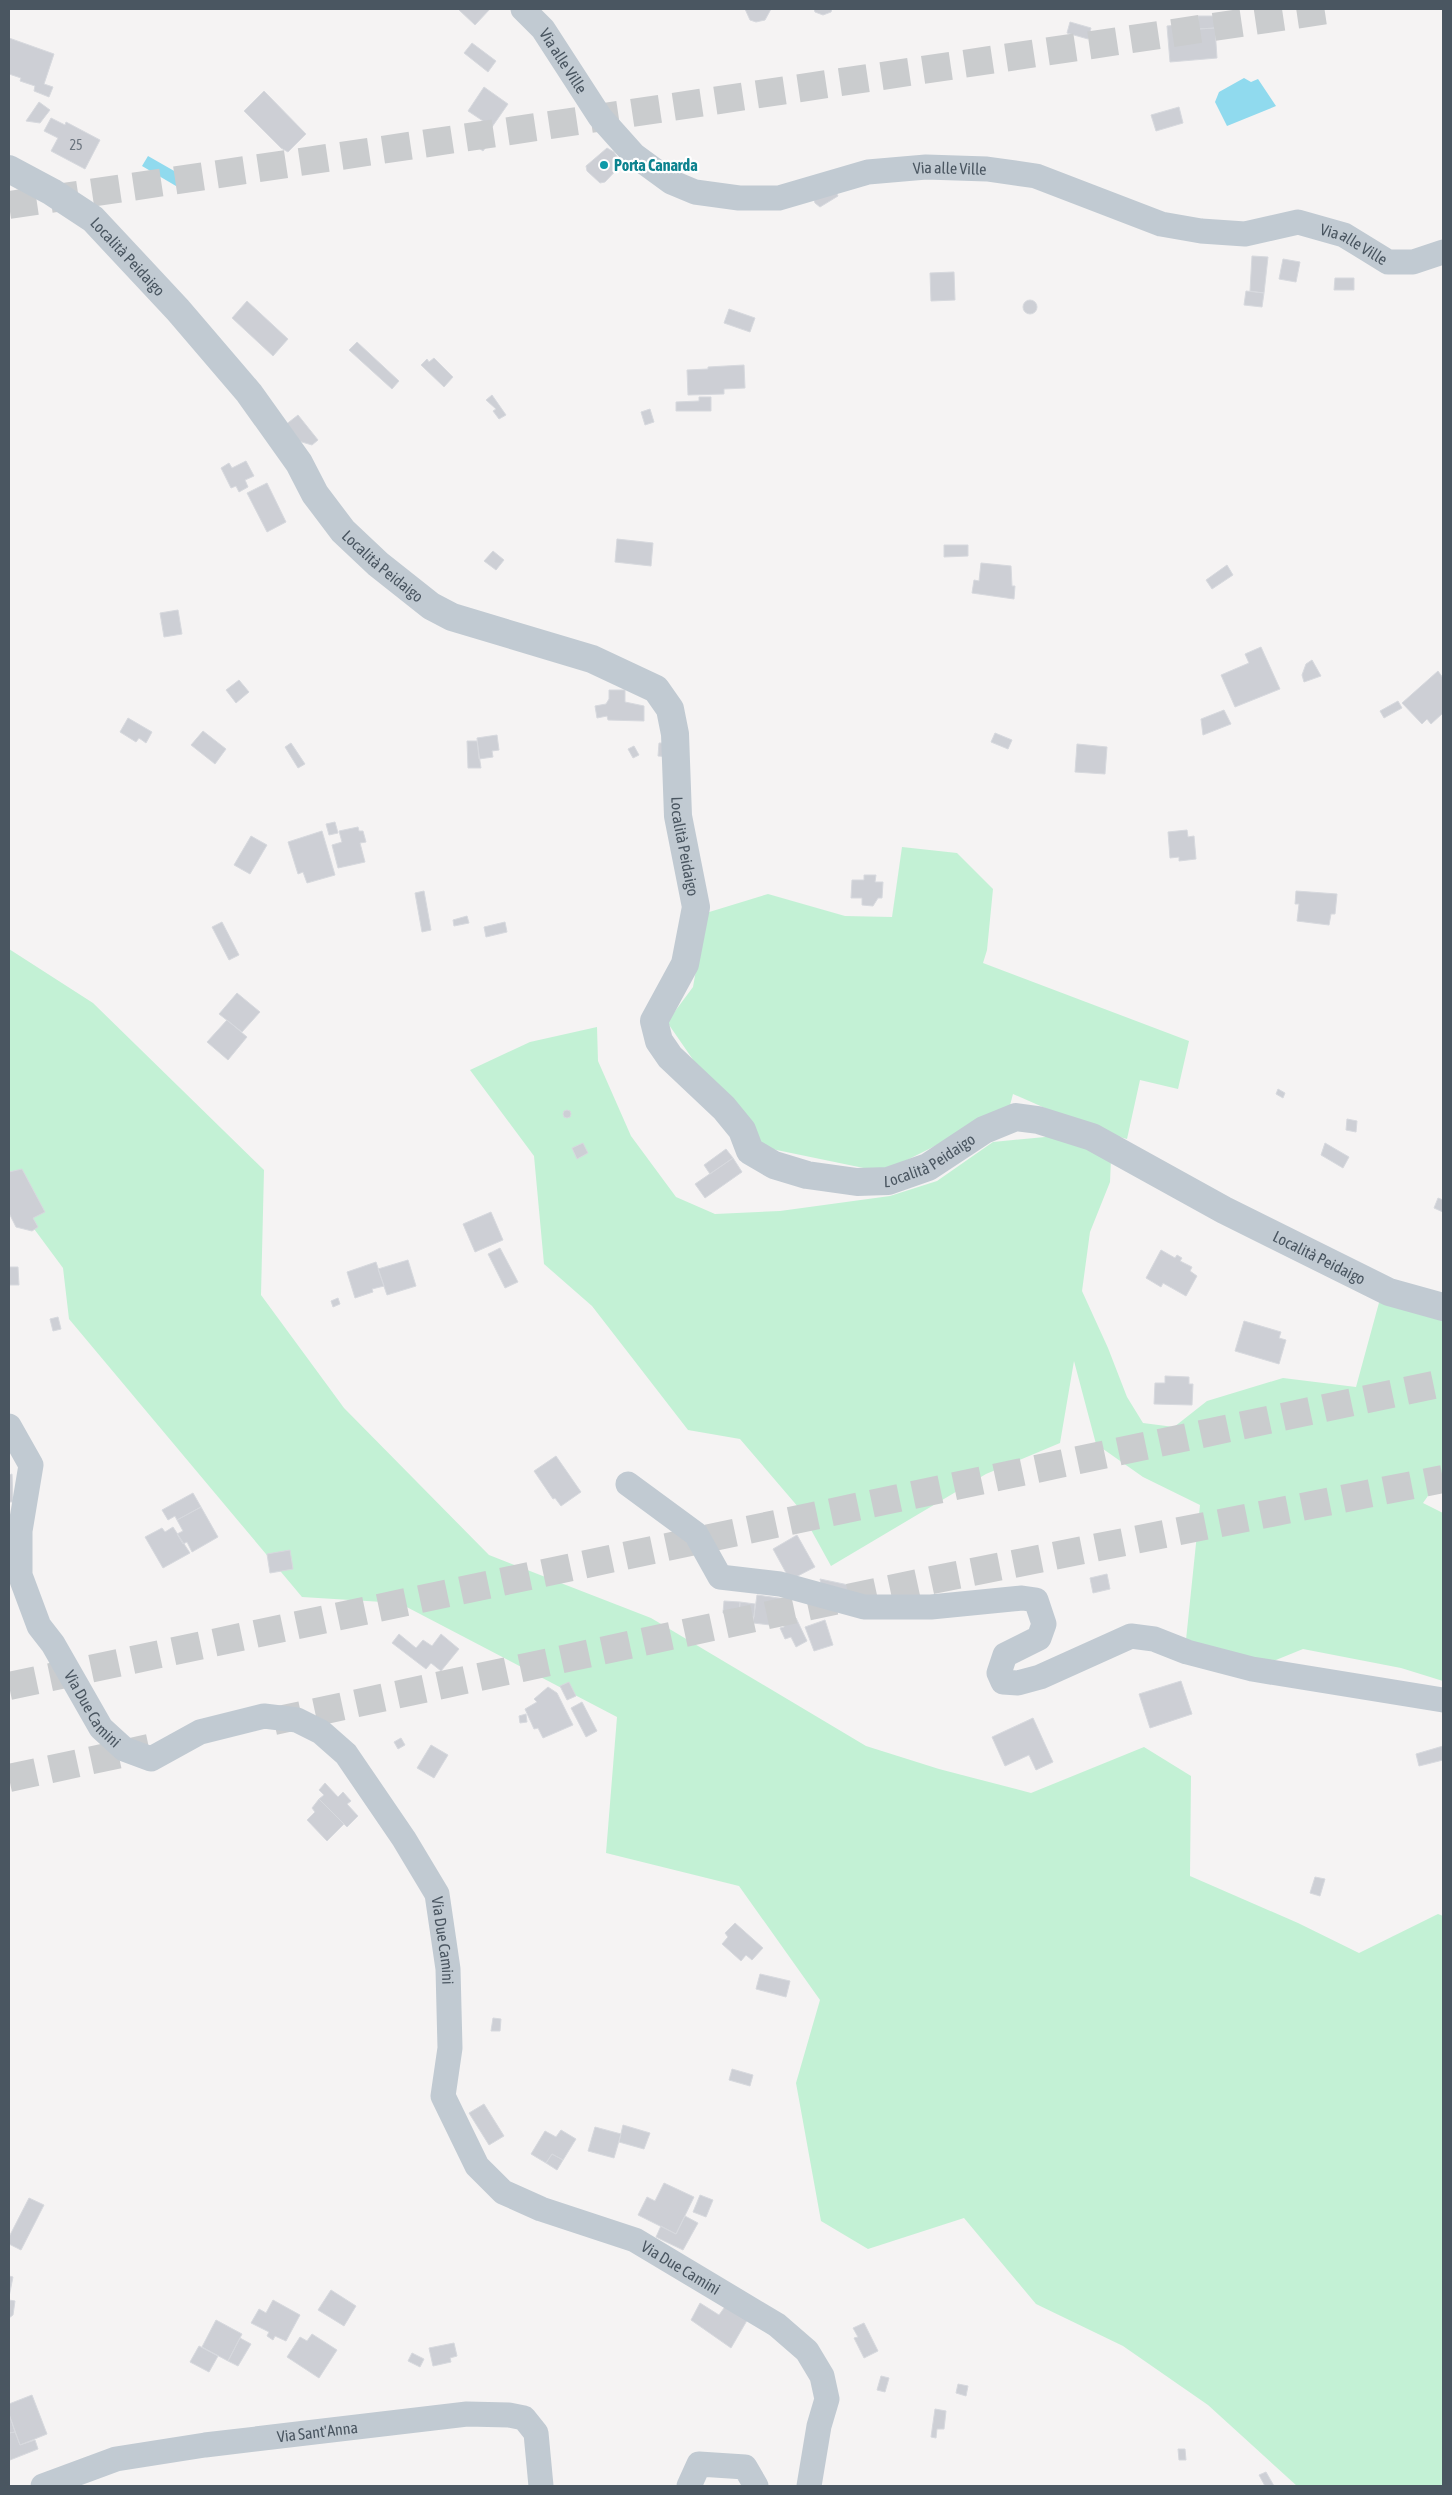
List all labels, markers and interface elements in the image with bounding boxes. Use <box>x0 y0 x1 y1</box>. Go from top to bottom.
street label: Via alle Ville <box>536 25 591 96</box>
house number: 25 <box>69 137 83 153</box>
place label: Porta Canarda <box>614 156 698 174</box>
street label: Via alle Ville <box>912 158 987 178</box>
marker: Porta Canarda <box>598 159 610 171</box>
street label: Località Peidaigo <box>87 213 169 299</box>
street label: Via alle Ville <box>1318 220 1391 268</box>
street label: Località Peidaigo <box>339 526 427 605</box>
street label: Località Peidaigo <box>668 796 703 897</box>
street label: Località Peidaigo <box>883 1130 978 1190</box>
street label: Località Peidaigo <box>1270 1227 1368 1288</box>
street label: Via Due Camini <box>61 1667 125 1751</box>
street label: Via Due Camini <box>428 1895 457 1985</box>
street label: Via Due Camini <box>638 2237 724 2298</box>
street label: Via Sant'Anna <box>276 2418 359 2445</box>

